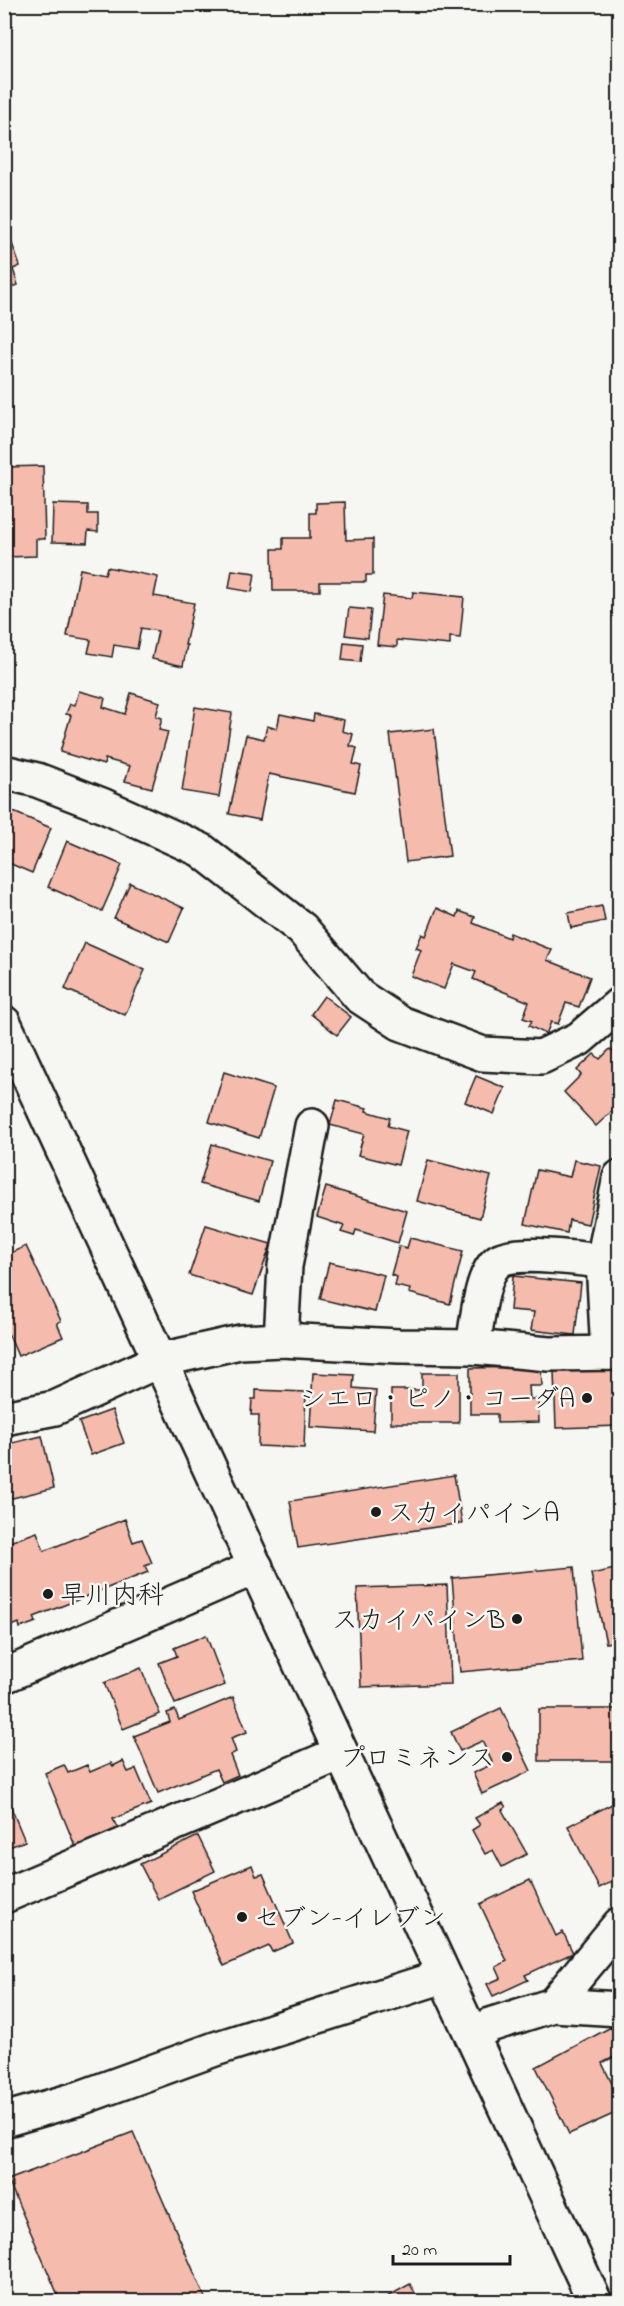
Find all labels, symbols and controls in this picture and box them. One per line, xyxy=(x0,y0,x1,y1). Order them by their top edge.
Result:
place label: シエロ・ピノ・コーダA xyxy=(300,1382,575,1420)
marker: シエロ・ピノ・コーダA xyxy=(580,1391,594,1405)
place label: スカイパインA xyxy=(388,1496,560,1534)
marker: スカイパインA xyxy=(369,1505,383,1519)
place label: 早川内科 xyxy=(60,1578,164,1616)
marker: 早川内科 xyxy=(41,1587,55,1601)
place label: スカイパインB xyxy=(332,1603,505,1641)
marker: スカイパインB xyxy=(510,1612,524,1626)
place label: プロミネンス xyxy=(339,1741,495,1779)
marker: プロミネンス xyxy=(500,1750,514,1764)
place label: セブン-イレブン xyxy=(254,1901,446,1939)
marker: セブン-イレブン xyxy=(235,1910,249,1924)
scale bar xyxy=(393,2228,510,2266)
text: 20 m xyxy=(402,2238,437,2264)

